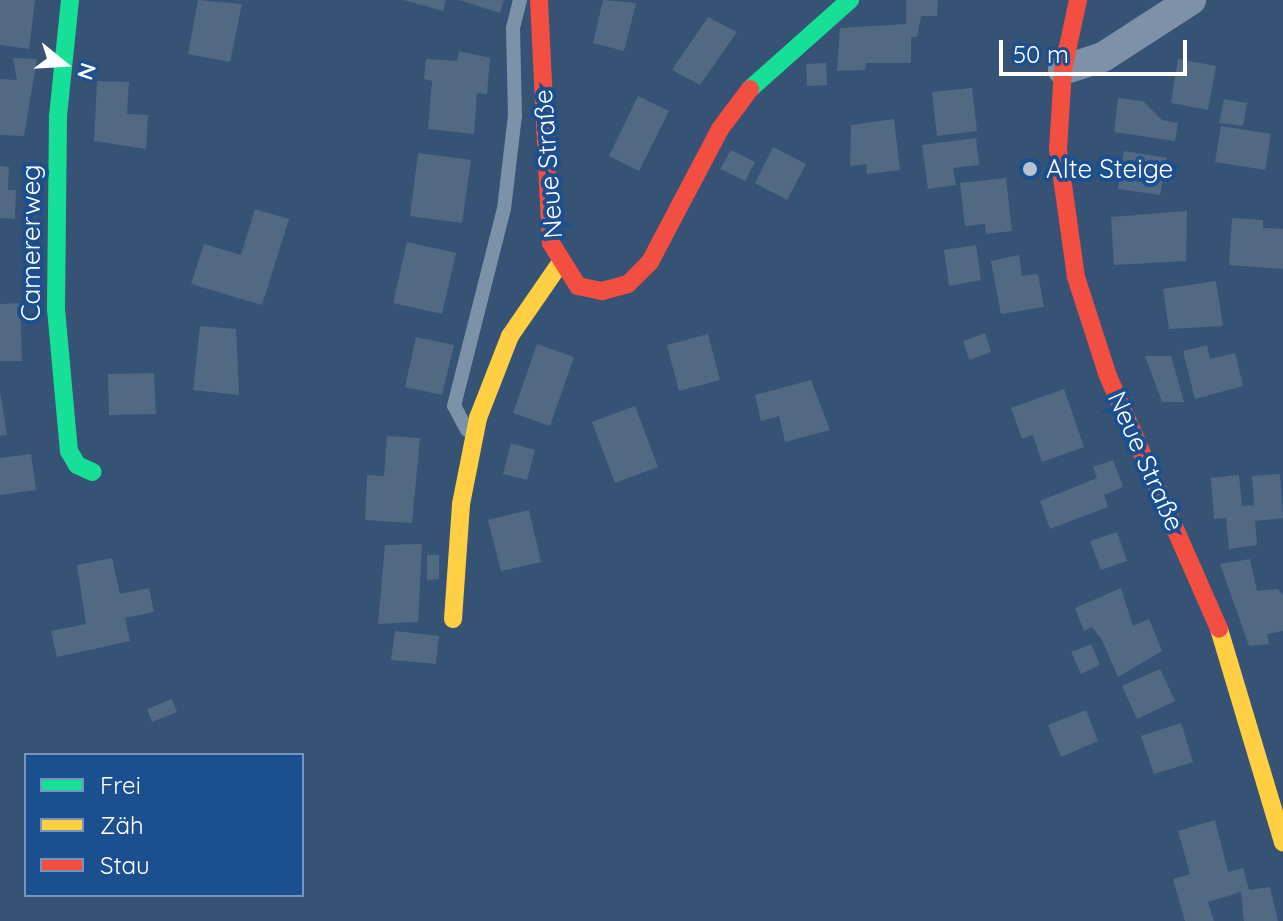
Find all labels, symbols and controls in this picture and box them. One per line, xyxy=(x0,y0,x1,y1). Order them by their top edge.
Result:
north arrow xyxy=(24,24,104,104)
scale bar xyxy=(1003,24,1191,74)
text: 50 m xyxy=(1013,39,1069,69)
text: N xyxy=(71,59,103,83)
street label: Neue Straße xyxy=(527,88,569,240)
place label: Alte Steige xyxy=(1046,153,1173,185)
marker: Alte Steige xyxy=(1021,160,1039,178)
street label: Camererweg xyxy=(15,165,47,321)
street label: Neue Straße xyxy=(1101,386,1191,536)
legend xyxy=(24,753,304,897)
text: Frei xyxy=(100,770,141,800)
text: Zäh xyxy=(100,810,144,840)
text: Stau xyxy=(100,850,150,880)

